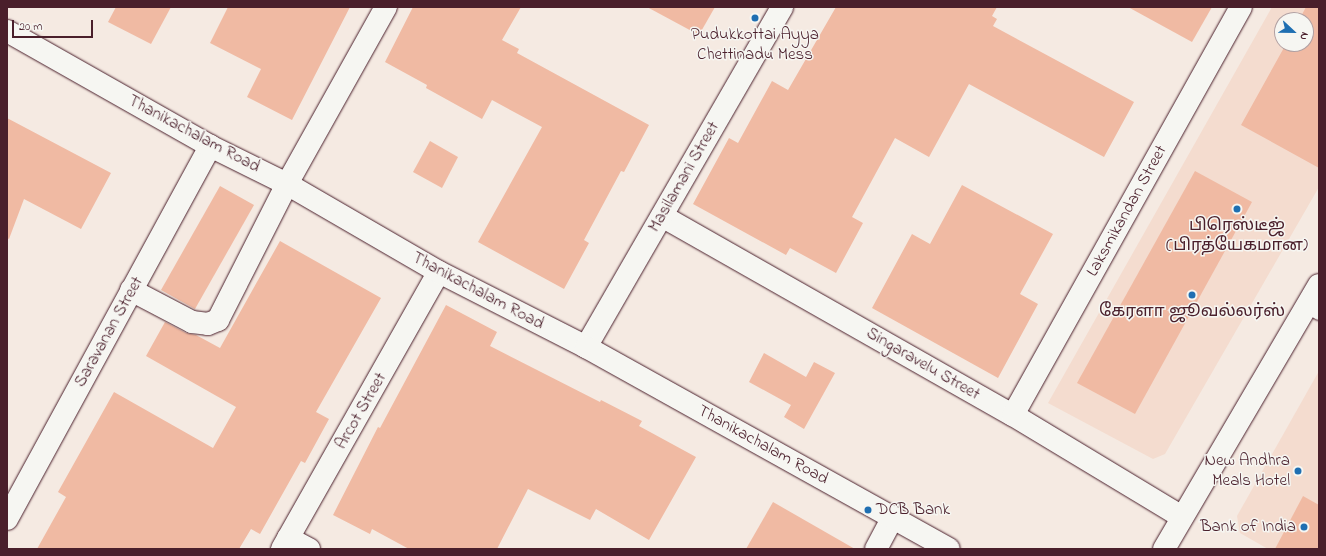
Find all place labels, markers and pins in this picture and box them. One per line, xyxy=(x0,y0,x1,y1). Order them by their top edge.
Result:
marker: Pudukkottai Ayya Chettinadu Mess xyxy=(750,13,760,23)
place label: Pudukkottai Ayya Chettinadu Mess xyxy=(691,25,819,65)
marker: பிரெஸ்டீஜ் (பிரத்யேகமான) xyxy=(1232,204,1242,214)
place label: பிரெஸ்டீஜ் (பிரத்யேகமான) xyxy=(1166,216,1308,256)
marker: கேரளா ஜூவல்லர்ஸ் xyxy=(1187,290,1197,300)
place label: கேரளா ஜூவல்லர்ஸ் xyxy=(1099,302,1285,322)
place label: New Andhra Meals Hotel xyxy=(1205,451,1290,491)
marker: New Andhra Meals Hotel xyxy=(1293,466,1303,476)
place label: DCB Bank xyxy=(876,500,950,520)
marker: DCB Bank xyxy=(863,505,873,515)
place label: Bank of India xyxy=(1200,517,1296,537)
marker: Bank of India xyxy=(1299,522,1309,532)

